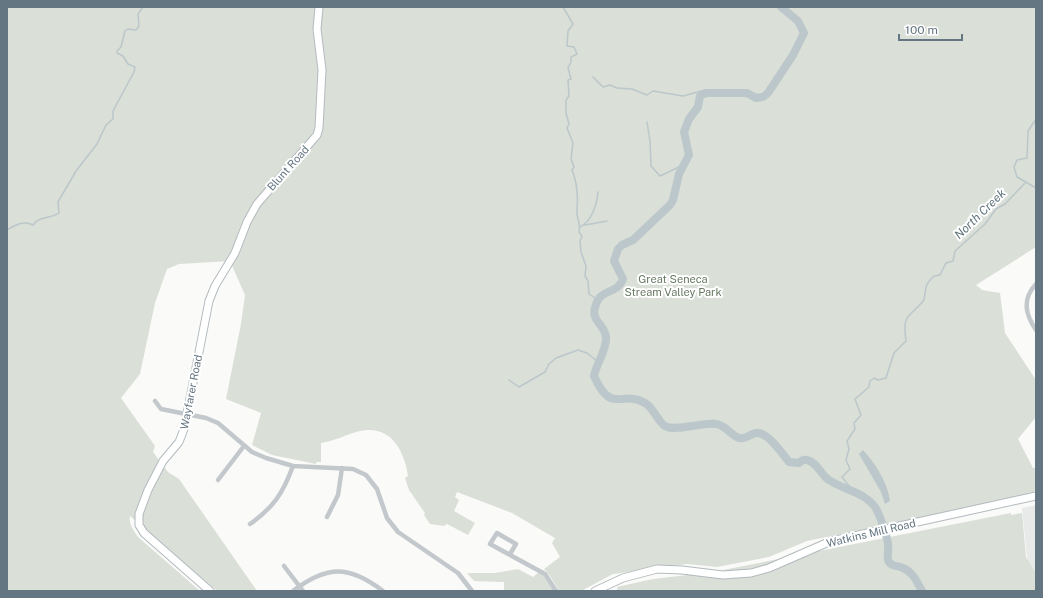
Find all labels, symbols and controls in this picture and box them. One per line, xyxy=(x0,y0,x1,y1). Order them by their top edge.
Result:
scale bar xyxy=(899,16,962,42)
text: 100 m xyxy=(905,23,938,37)
street label: Blunt Road xyxy=(265,143,311,193)
water label: North Creek xyxy=(952,186,1009,242)
park label: Great Seneca Stream Valley Park xyxy=(624,273,722,298)
street label: Wayfarer Road xyxy=(178,354,204,430)
street label: Watkins Mill Road xyxy=(825,517,917,549)

